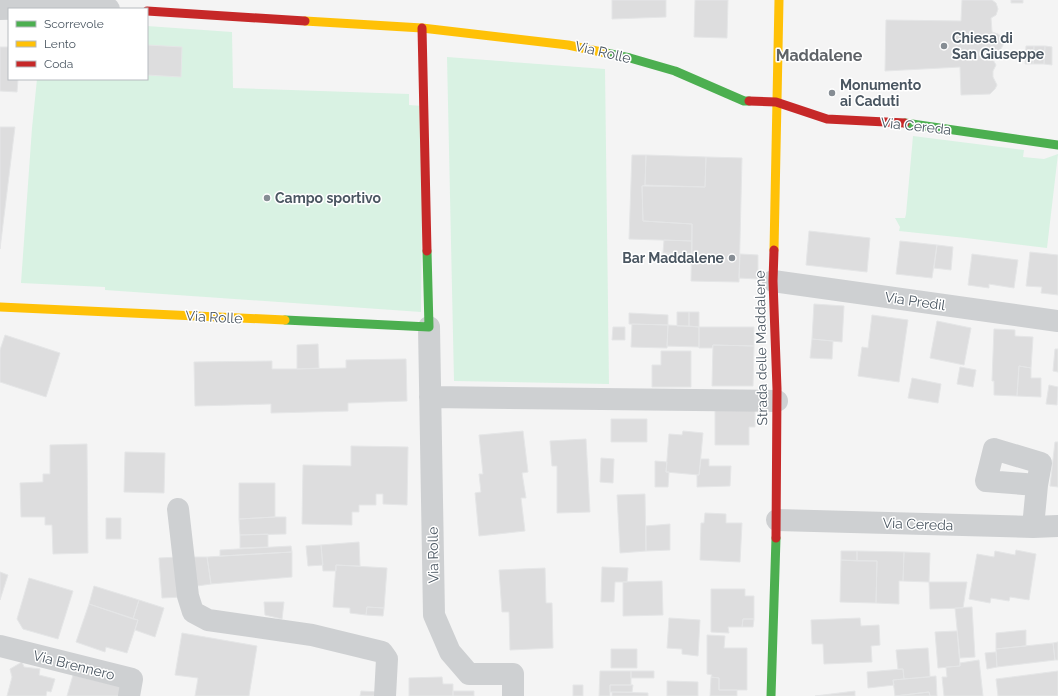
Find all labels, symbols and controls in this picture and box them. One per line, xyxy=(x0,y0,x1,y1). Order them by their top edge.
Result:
legend xyxy=(8,8,148,80)
text: Scorrevole xyxy=(44,17,104,31)
place label: Chiesa di San Giuseppe xyxy=(952,30,1045,62)
text: Lento xyxy=(44,37,76,51)
street label: Via Rolle xyxy=(574,38,632,66)
marker: Chiesa di San Giuseppe xyxy=(939,41,949,51)
district label: Maddalene xyxy=(776,46,863,65)
text: Coda xyxy=(44,57,73,71)
place label: Monumento ai Caduti xyxy=(840,77,922,109)
marker: Monumento ai Caduti xyxy=(827,88,837,98)
street label: Via Cereda xyxy=(880,114,952,138)
place label: Campo sportivo xyxy=(275,190,381,206)
marker: Campo sportivo xyxy=(262,193,272,203)
place label: Bar Maddalene xyxy=(622,250,725,266)
marker: Bar Maddalene xyxy=(727,253,737,263)
street label: Strada delle Maddalene xyxy=(752,270,770,426)
street label: Via Predil xyxy=(884,289,946,313)
street label: Via Rolle xyxy=(185,308,243,326)
street label: Via Cereda xyxy=(882,515,954,533)
street label: Via Rolle xyxy=(425,526,441,584)
street label: Via Brennero xyxy=(32,647,116,683)

